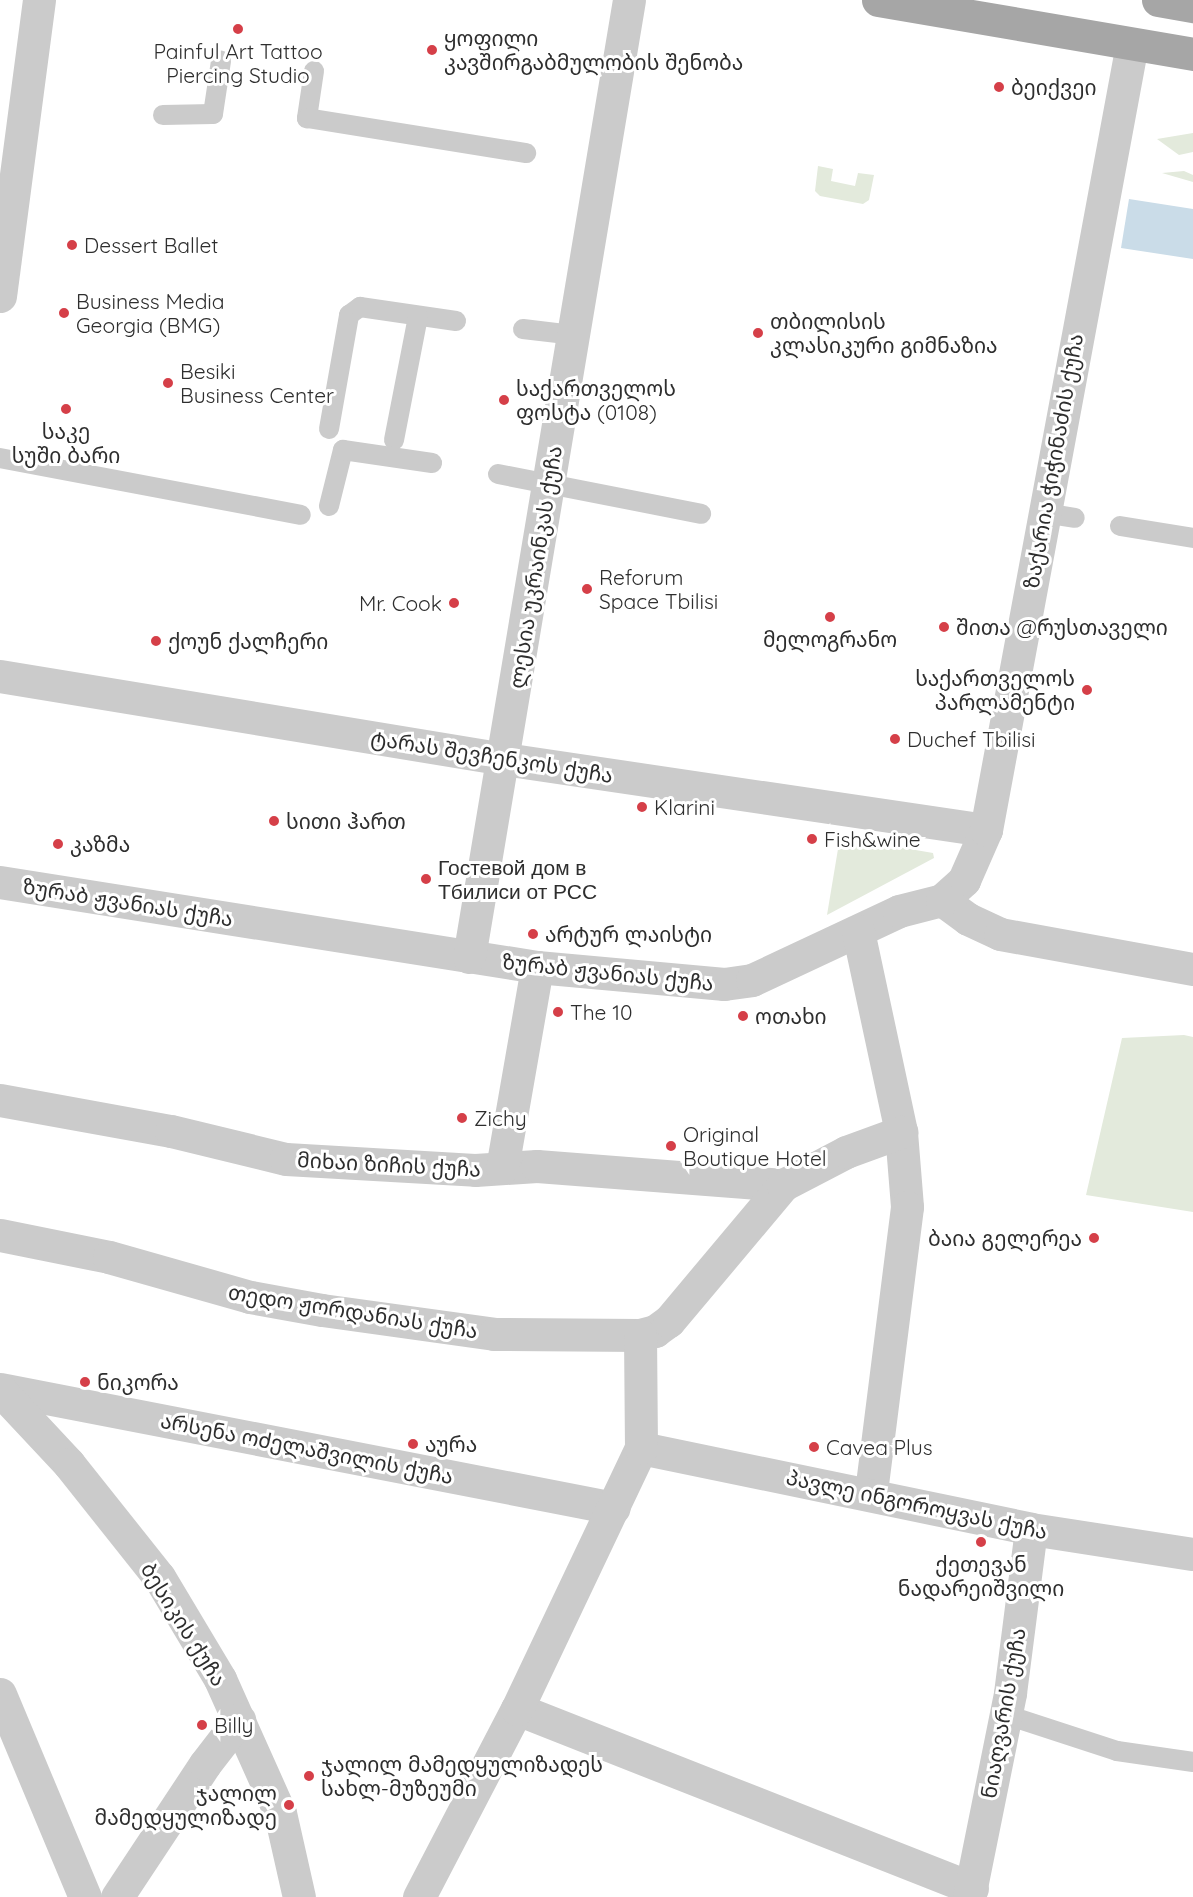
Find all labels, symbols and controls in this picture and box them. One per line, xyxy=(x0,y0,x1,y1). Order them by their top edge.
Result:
marker: Painful Art Tattoo Piercing Studio xyxy=(231,22,245,36)
place label: ყოფილი კავშირგაბმულობის შენობა xyxy=(444,25,743,75)
place label: Painful Art Tattoo Piercing Studio xyxy=(153,38,323,88)
marker: ყოფილი კავშირგაბმულობის შენობა xyxy=(425,43,439,57)
place label: ბეიქვეი xyxy=(1011,74,1097,100)
marker: ბეიქვეი xyxy=(992,80,1006,94)
place label: Dessert Ballet xyxy=(84,232,218,258)
marker: Dessert Ballet xyxy=(65,238,79,252)
place label: Business Media Georgia (BMG) xyxy=(76,288,225,338)
marker: Business Media Georgia (BMG) xyxy=(57,306,71,320)
place label: თბილისის კლასიკური გიმნაზია xyxy=(770,308,997,358)
marker: თბილისის კლასიკური გიმნაზია xyxy=(751,326,765,340)
street label: ზაქარია ჭიჭინაძის ქუჩა xyxy=(1018,332,1088,590)
place label: Besiki Business Center xyxy=(180,358,334,408)
place label: საქართველოს ფოსტა (0108) xyxy=(516,375,676,425)
marker: Besiki Business Center xyxy=(161,376,175,390)
marker: საქართველოს ფოსტა (0108) xyxy=(497,393,511,407)
marker: საკე სუში ბარი xyxy=(59,402,73,416)
place label: საკე სუში ბარი xyxy=(12,418,120,468)
street label: ლესია უკრაინკას ქუჩა xyxy=(503,444,567,690)
place label: Reforum Space Tbilisi xyxy=(599,564,718,614)
marker: Reforum Space Tbilisi xyxy=(580,582,594,596)
place label: Mr. Cook xyxy=(359,590,442,616)
marker: Mr. Cook xyxy=(447,596,461,610)
marker: მელოგრანო xyxy=(823,610,837,624)
place label: შითა @რუსთაველი xyxy=(956,614,1168,640)
marker: შითა @რუსთაველი xyxy=(937,620,951,634)
place label: მელოგრანო xyxy=(763,626,897,652)
place label: ქოუნ ქალჩერი xyxy=(168,628,328,654)
marker: ქოუნ ქალჩერი xyxy=(149,634,163,648)
place label: საქართველოს პარლამენტი xyxy=(915,665,1075,715)
marker: საქართველოს პარლამენტი xyxy=(1080,683,1094,697)
street label: ტარას შევჩენკოს ქუჩა xyxy=(369,724,615,788)
place label: Duchef Tbilisi xyxy=(907,726,1036,752)
marker: Duchef Tbilisi xyxy=(888,732,902,746)
place label: Klarini xyxy=(654,794,715,820)
marker: Klarini xyxy=(635,800,649,814)
place label: სითი ჰართ xyxy=(286,808,406,834)
marker: სითი ჰართ xyxy=(267,814,281,828)
place label: Fish&wine xyxy=(824,826,921,852)
place label: კაზმა xyxy=(70,831,130,857)
marker: Fish&wine xyxy=(805,832,819,846)
marker: კაზმა xyxy=(51,837,65,851)
place label: Гостевой дом в Тбилиси от РСС xyxy=(438,854,597,904)
marker: Гостевой дом в Тбилиси от РСС xyxy=(419,872,433,886)
street label: ზურაბ ჟვანიას ქუჩა xyxy=(21,873,235,931)
place label: არტურ ლაისტი xyxy=(545,921,712,947)
marker: არტურ ლაისტი xyxy=(526,927,540,941)
street label: ზურაბ ჟვანიას ქუჩა xyxy=(501,948,715,996)
place label: The 10 xyxy=(570,999,632,1025)
place label: ოთახი xyxy=(755,1003,827,1029)
marker: The 10 xyxy=(551,1005,565,1019)
marker: ოთახი xyxy=(736,1009,750,1023)
place label: Zichy xyxy=(474,1105,527,1131)
marker: Zichy xyxy=(455,1111,469,1125)
place label: Original Boutique Hotel xyxy=(683,1121,827,1171)
marker: Original Boutique Hotel xyxy=(664,1139,678,1153)
street label: მიხაი ზიჩის ქუჩა xyxy=(297,1147,481,1181)
place label: ბაია გელერეა xyxy=(928,1225,1082,1251)
marker: ბაია გელერეა xyxy=(1087,1231,1101,1245)
street label: თედო ჟორდანიას ქუჩა xyxy=(226,1279,480,1343)
place label: ნიკორა xyxy=(97,1369,179,1395)
marker: ნიკორა xyxy=(78,1375,92,1389)
street label: არსენა ოძელაშვილის ქუჩა xyxy=(159,1407,455,1489)
place label: აურა xyxy=(425,1431,477,1457)
place label: Cavea Plus xyxy=(826,1434,933,1460)
marker: აურა xyxy=(406,1437,420,1451)
marker: Cavea Plus xyxy=(807,1440,821,1454)
street label: პავლე ინგოროყვას ქუჩა xyxy=(784,1464,1050,1544)
marker: ქეთევან ნადარეიშვილი xyxy=(974,1535,988,1549)
place label: ქეთევან ნადარეიშვილი xyxy=(898,1551,1064,1601)
street label: ბესიკის ქუჩა xyxy=(136,1558,232,1690)
street label: ნიაღვარის ქუჩა xyxy=(976,1626,1030,1800)
place label: Billy xyxy=(214,1712,253,1738)
marker: Billy xyxy=(195,1718,209,1732)
place label: ჯალილ მამედყულიზადეს სახლ-მუზეუმი xyxy=(321,1751,603,1801)
marker: ჯალილ მამედყულიზადეს სახლ-მუზეუმი xyxy=(302,1769,316,1783)
place label: ჯალილ მამედყულიზადე xyxy=(95,1780,277,1830)
marker: ჯალილ მამედყულიზადე xyxy=(282,1798,296,1812)

